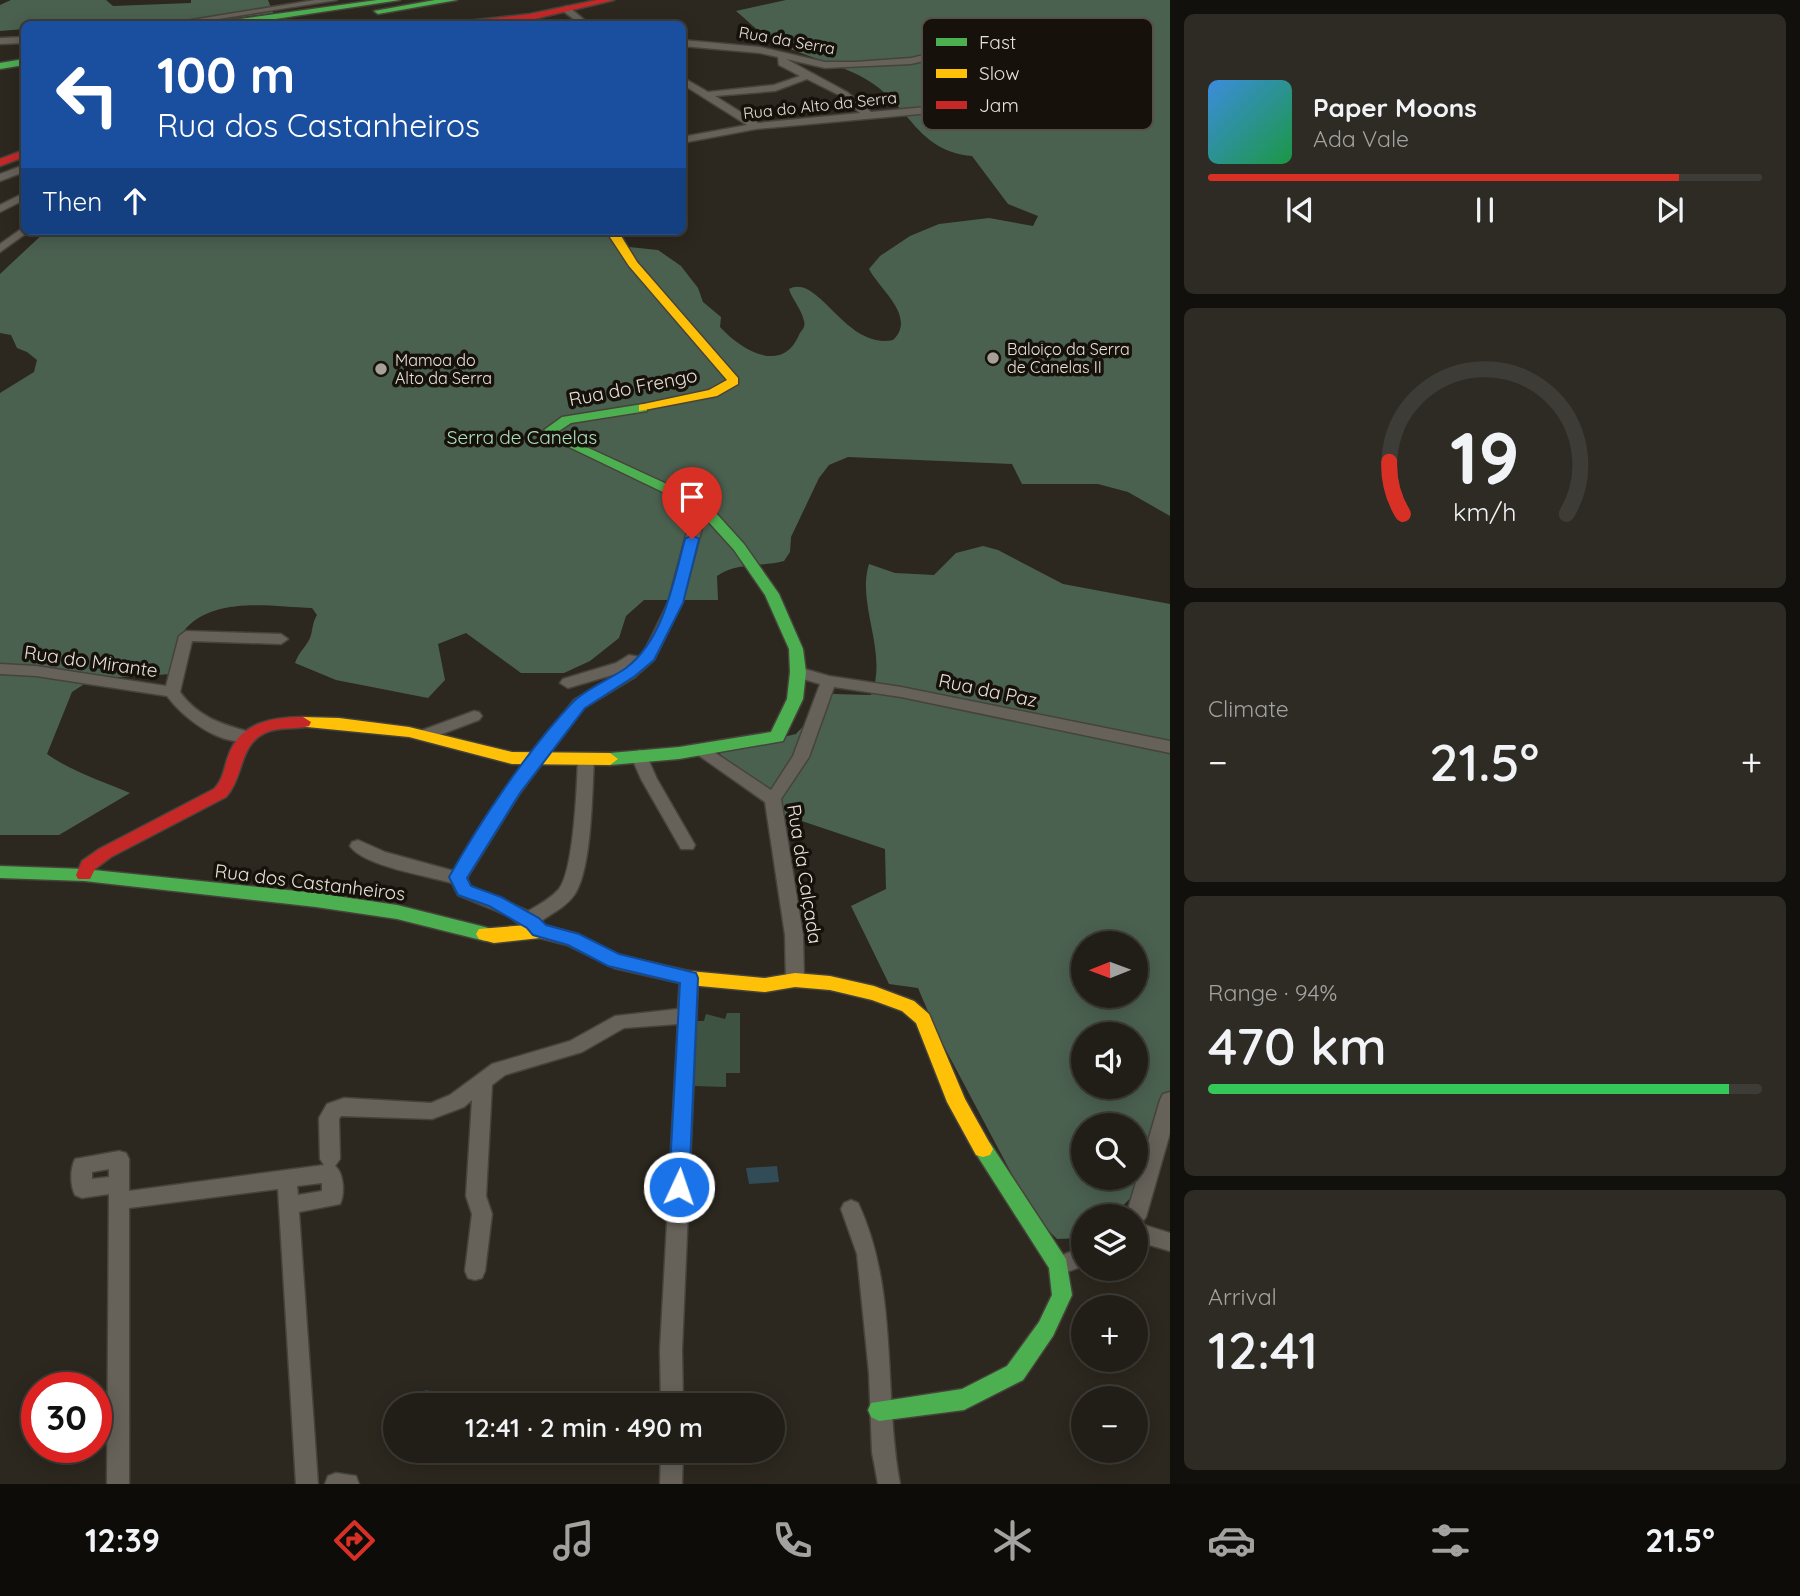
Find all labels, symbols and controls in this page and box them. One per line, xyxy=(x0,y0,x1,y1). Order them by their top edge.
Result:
legend xyxy=(922,18,1153,130)
street label: Rua da Serra xyxy=(737,22,837,58)
text: Fast xyxy=(979,30,1016,54)
text: 100 m xyxy=(157,44,295,105)
icon: left xyxy=(42,49,133,140)
text: Slow xyxy=(979,61,1020,85)
street label: Rua do Alto da Serra xyxy=(742,87,898,123)
text: Paper Moons xyxy=(1313,91,1477,124)
text: Jam xyxy=(979,93,1019,117)
text: Rua dos Castanheiros xyxy=(157,105,480,145)
text: Ada Vale xyxy=(1313,124,1409,153)
icon: ahead xyxy=(116,182,154,220)
text: Then xyxy=(42,185,102,218)
icon: previous xyxy=(1281,191,1319,229)
icon: pause xyxy=(1466,191,1504,229)
icon: next xyxy=(1651,191,1689,229)
place label: Baloiço da Serra de Canelas II xyxy=(1007,339,1130,377)
place label: Mamoa do Alto da Serra xyxy=(395,350,492,388)
marker: Baloiço da Serra de Canelas II xyxy=(985,350,1001,366)
marker: Mamoa do Alto da Serra xyxy=(373,361,389,377)
street label: Rua do Frengo xyxy=(567,363,699,411)
text: 19 xyxy=(1450,411,1520,502)
park label: Serra de Canelas xyxy=(447,425,597,449)
pin xyxy=(662,467,722,539)
icon: arrive xyxy=(673,478,711,516)
text: km/h xyxy=(1453,496,1517,527)
street label: Rua do Mirante xyxy=(23,640,159,682)
street label: Rua da Paz xyxy=(937,668,1039,712)
text: Climate xyxy=(1208,694,1289,723)
text: 21.5° xyxy=(1429,729,1539,794)
text: − xyxy=(1208,738,1228,786)
text: + xyxy=(1741,738,1762,786)
street label: Rua da Calçada xyxy=(782,803,828,945)
street label: Rua dos Castanheiros xyxy=(213,858,407,906)
north arrow xyxy=(1071,931,1148,1008)
map controls xyxy=(1071,931,1148,1463)
text: Range · 94% xyxy=(1208,978,1337,1007)
text: 470 km xyxy=(1208,1013,1387,1078)
button: sound xyxy=(1071,1022,1148,1099)
button: search xyxy=(1071,1113,1148,1190)
position arrow xyxy=(642,1150,716,1224)
button: layers xyxy=(1071,1204,1148,1281)
text: Arrival xyxy=(1208,1282,1277,1311)
button: + xyxy=(1071,1295,1148,1372)
text: 12:41 xyxy=(1208,1317,1318,1382)
speed limit sign: 30 xyxy=(21,1372,112,1463)
button: − xyxy=(1071,1386,1148,1463)
text: 12:41 · 2 min · 490 m xyxy=(465,1411,703,1444)
icon: directions xyxy=(330,1516,379,1565)
icon: music xyxy=(549,1516,598,1565)
icon: phone xyxy=(768,1516,817,1565)
icon: climate xyxy=(988,1516,1037,1565)
icon: car xyxy=(1207,1516,1256,1565)
icon: filters xyxy=(1426,1516,1475,1565)
text: 12:39 xyxy=(85,1520,160,1560)
text: 21.5° xyxy=(1645,1520,1715,1560)

